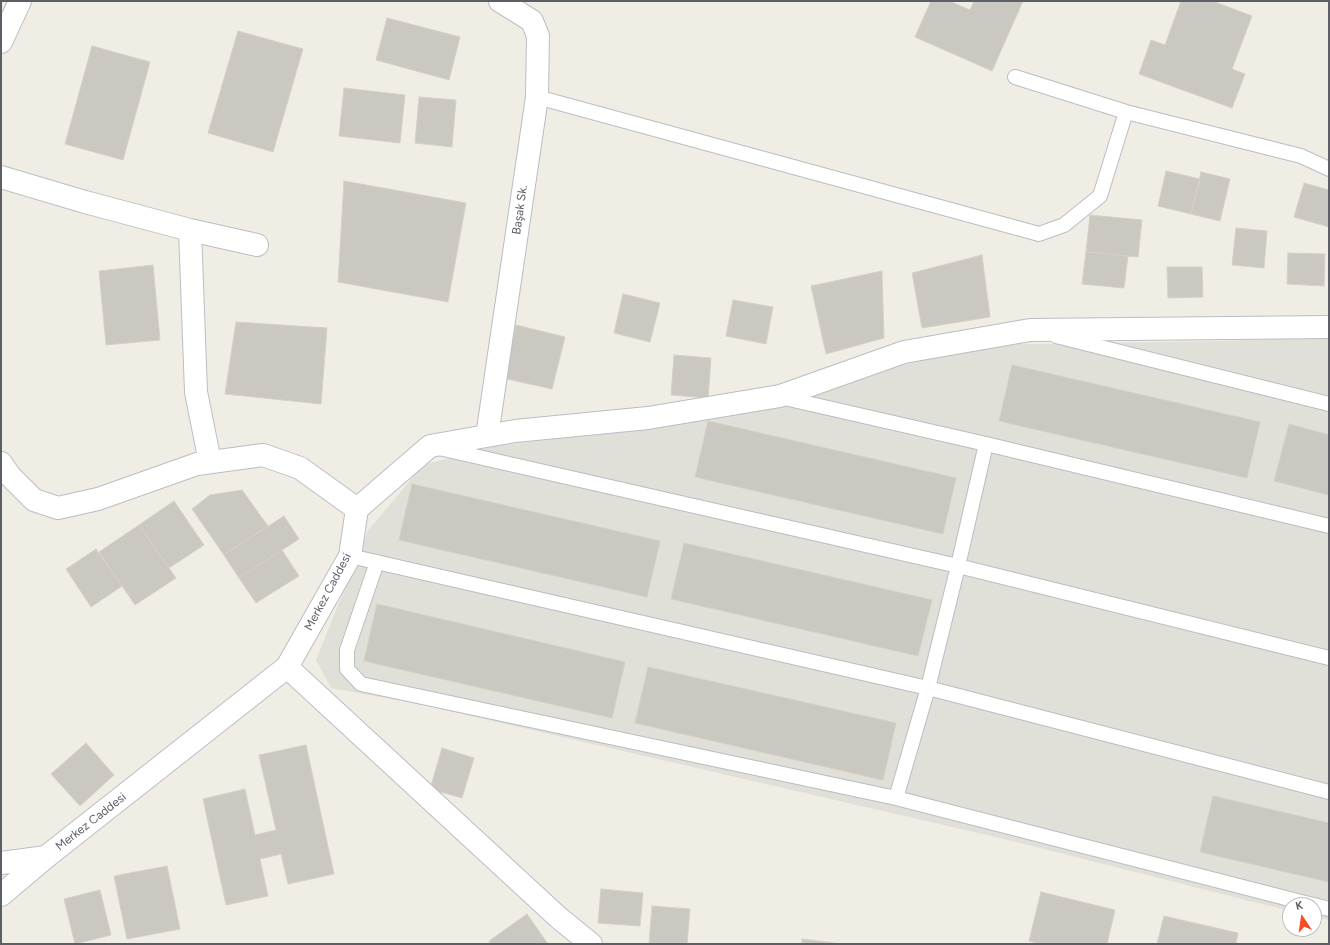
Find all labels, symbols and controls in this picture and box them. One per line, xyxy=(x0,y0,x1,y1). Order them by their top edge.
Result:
street label: Başak Sk. xyxy=(509,184,531,236)
street label: Merkez Caddesi xyxy=(302,551,354,633)
street label: Merkez Caddesi xyxy=(53,790,129,854)
north arrow xyxy=(1282,897,1322,937)
text: K xyxy=(1294,899,1304,913)

